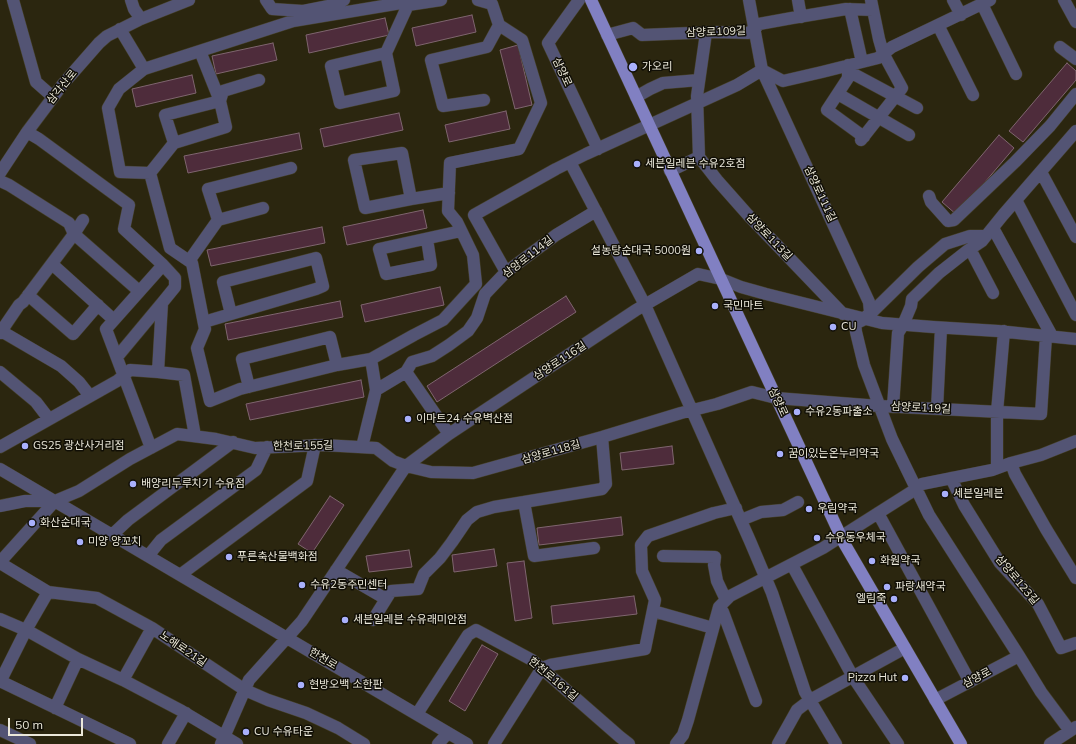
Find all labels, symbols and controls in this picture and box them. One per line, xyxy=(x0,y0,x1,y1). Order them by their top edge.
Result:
street label: 삼양로109길 xyxy=(686,24,746,40)
street label: 삼양로 xyxy=(550,55,574,89)
place label: 가오리 xyxy=(642,60,672,74)
marker: 가오리 xyxy=(627,61,639,73)
street label: 삼각산로 xyxy=(44,67,80,107)
place label: 세븐일레븐 수유2호점 xyxy=(645,157,746,171)
marker: 세븐일레븐 수유2호점 xyxy=(632,159,642,169)
street label: 삼양로111길 xyxy=(801,164,839,224)
street label: 삼양로113길 xyxy=(743,211,795,263)
street label: 삼양로114길 xyxy=(500,233,556,281)
place label: 설농탕순대국 5000원 xyxy=(591,244,691,258)
marker: 설농탕순대국 5000원 xyxy=(694,246,704,256)
place label: 국민마트 xyxy=(723,299,763,313)
marker: 국민마트 xyxy=(710,301,720,311)
place label: CU xyxy=(841,320,857,334)
marker: CU xyxy=(828,322,838,332)
street label: 삼양로116길 xyxy=(531,339,589,383)
street label: 삼양로 xyxy=(766,385,790,419)
street label: 삼양로119길 xyxy=(891,400,951,416)
place label: 수유2동파출소 xyxy=(805,405,872,419)
marker: 수유2동파출소 xyxy=(792,407,802,417)
place label: 이마트24 수유벽산점 xyxy=(416,412,513,426)
marker: 이마트24 수유벽산점 xyxy=(403,414,413,424)
street label: 삼양로118길 xyxy=(520,437,582,467)
place label: GS25 광산사거리점 xyxy=(33,439,125,453)
street label: 한천로155길 xyxy=(273,439,333,453)
marker: GS25 광산사거리점 xyxy=(20,441,30,451)
place label: 꿈이있는온누리약국 xyxy=(788,447,879,461)
marker: 꿈이있는온누리약국 xyxy=(775,449,785,459)
place label: 배양리두루치기 수유점 xyxy=(141,477,245,491)
marker: 배양리두루치기 수유점 xyxy=(128,479,138,489)
place label: 세븐일레븐 xyxy=(953,487,1004,501)
marker: 세븐일레븐 xyxy=(940,489,950,499)
place label: 우림약국 xyxy=(817,502,857,516)
marker: 우림약국 xyxy=(804,504,814,514)
place label: 화산순대국 xyxy=(40,516,91,530)
marker: 화산순대국 xyxy=(27,518,37,528)
place label: 수유동우체국 xyxy=(825,531,886,545)
marker: 수유동우체국 xyxy=(812,533,822,543)
place label: 미양 양꼬치 xyxy=(88,535,141,549)
marker: 미양 양꼬치 xyxy=(75,537,85,547)
place label: 푸른축산물백화점 xyxy=(237,550,318,564)
marker: 푸른축산물백화점 xyxy=(224,552,234,562)
street label: 삼양로123길 xyxy=(993,553,1041,607)
place label: 화원약국 xyxy=(880,554,920,568)
marker: 화원약국 xyxy=(867,556,877,566)
place label: 수유2동주민센터 xyxy=(310,578,387,592)
marker: 수유2동주민센터 xyxy=(297,580,307,590)
place label: 파랑새약국 xyxy=(895,580,946,594)
marker: 파랑새약국 xyxy=(882,582,892,592)
place label: 엘림죽 xyxy=(856,592,886,606)
marker: 엘림죽 xyxy=(889,594,899,604)
place label: 세븐일레븐 수유래미안점 xyxy=(353,613,467,627)
marker: 세븐일레븐 수유래미안점 xyxy=(340,615,350,625)
street label: 노해로21길 xyxy=(157,629,209,669)
street label: 한천로 xyxy=(307,646,339,672)
street label: 한천로161길 xyxy=(526,655,580,703)
street label: 삼양로 xyxy=(960,665,994,691)
place label: Pizza Hut xyxy=(848,671,897,685)
marker: Pizza Hut xyxy=(900,673,910,683)
place label: 현방오백 소한판 xyxy=(309,678,383,692)
marker: 현방오백 소한판 xyxy=(296,680,306,690)
scale bar xyxy=(10,710,85,736)
text: 50 m xyxy=(15,717,43,732)
place label: CU 수유타운 xyxy=(254,725,313,739)
marker: CU 수유타운 xyxy=(241,727,251,737)

